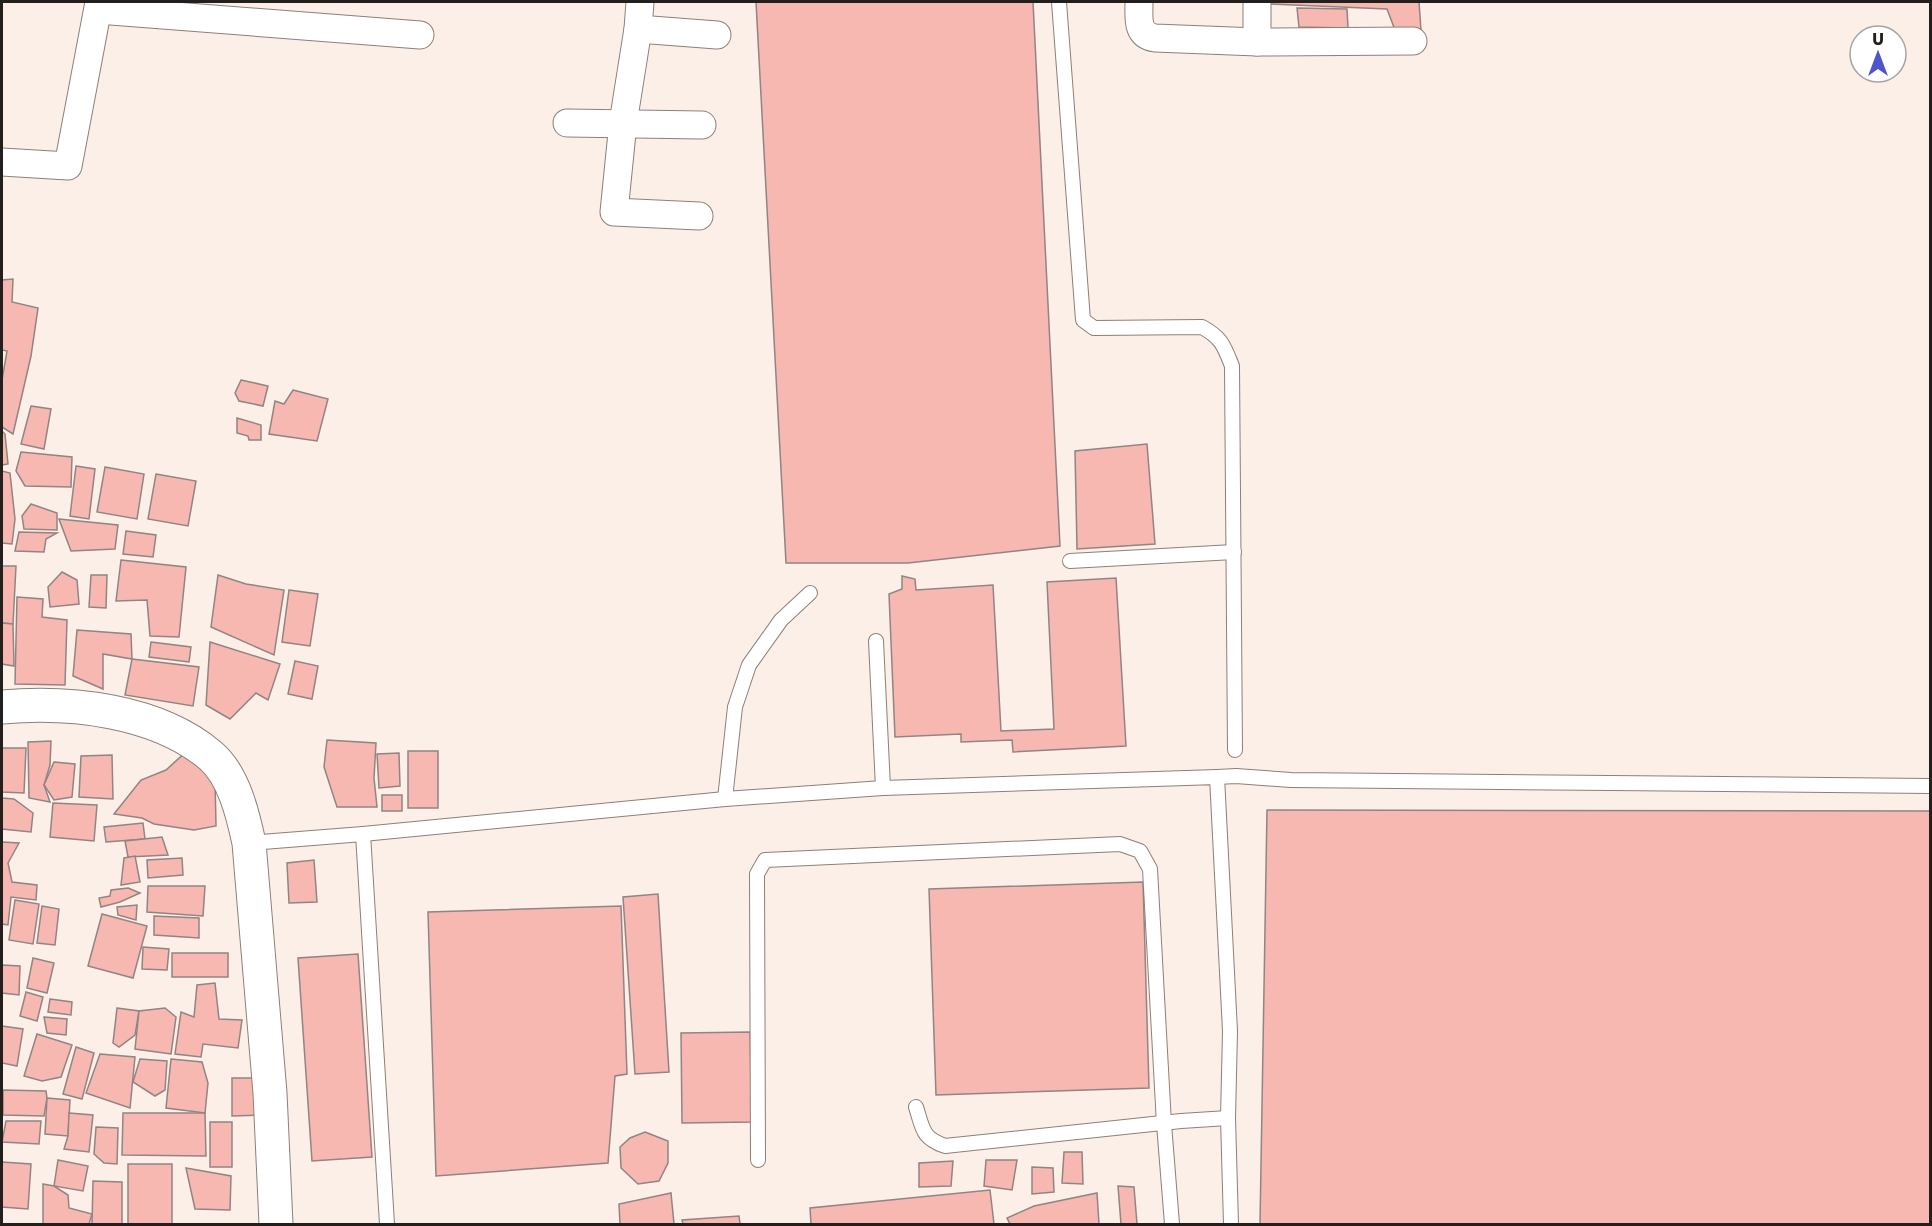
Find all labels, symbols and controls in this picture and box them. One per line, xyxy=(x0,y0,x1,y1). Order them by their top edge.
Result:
north arrow xyxy=(1848,24,1908,84)
text: U xyxy=(1872,29,1884,49)

